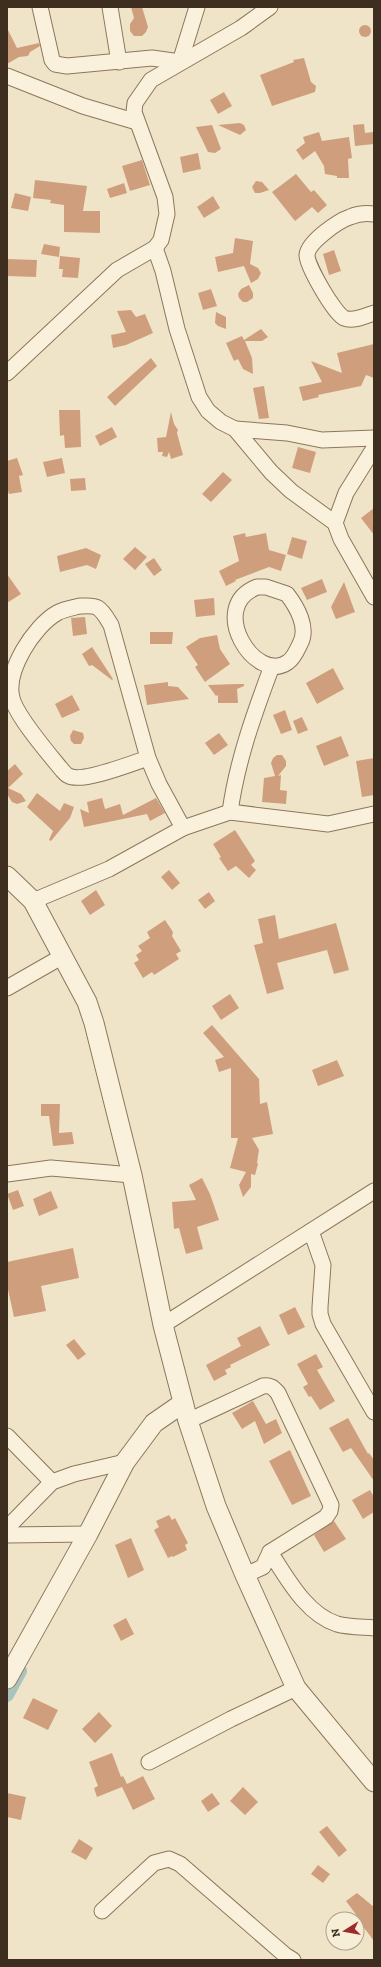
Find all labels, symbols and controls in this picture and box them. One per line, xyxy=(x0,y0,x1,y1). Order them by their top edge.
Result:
north arrow xyxy=(325,1911,365,1951)
text: N xyxy=(328,1927,343,1938)

